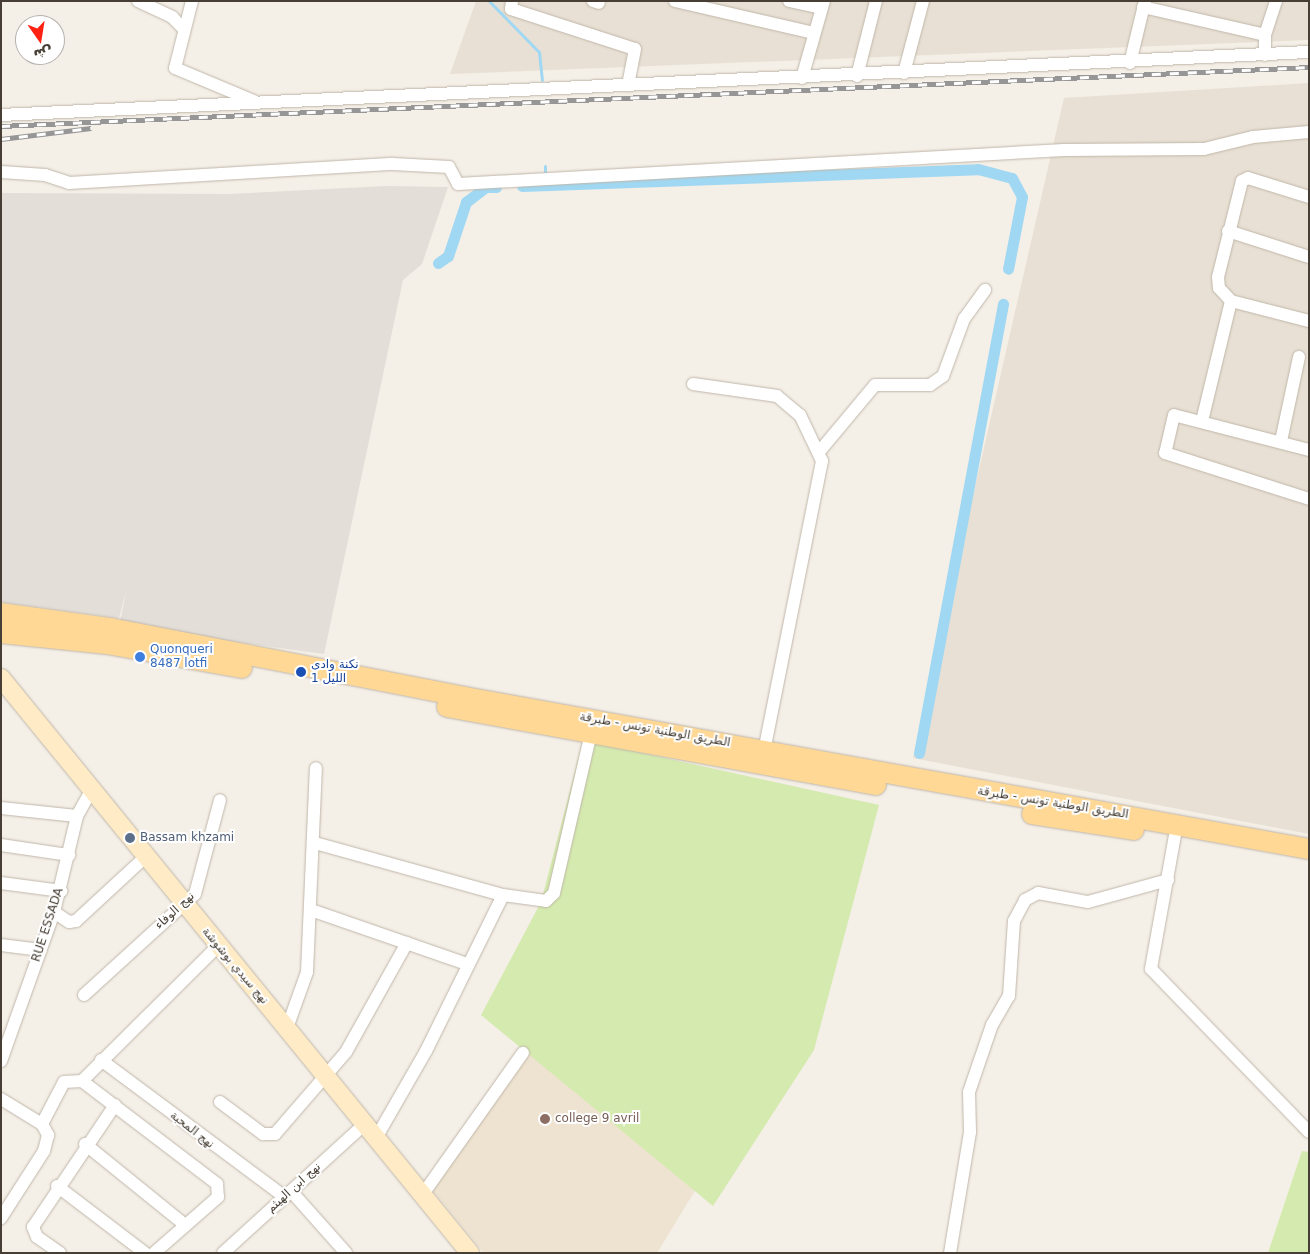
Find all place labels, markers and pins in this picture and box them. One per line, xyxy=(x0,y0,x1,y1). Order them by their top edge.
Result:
place label: Quonqueri 8487 lotfi xyxy=(150,643,213,671)
marker: Quonqueri 8487 lotfi xyxy=(134,651,146,663)
place label: نكنة وادى الليل 1 xyxy=(311,658,359,686)
marker: نكنة وادى الليل 1 xyxy=(295,666,307,678)
place label: Bassam khzami xyxy=(140,831,234,845)
marker: Bassam khzami xyxy=(124,832,136,844)
place label: college 9 avril xyxy=(555,1112,639,1126)
marker: college 9 avril xyxy=(539,1113,551,1125)

